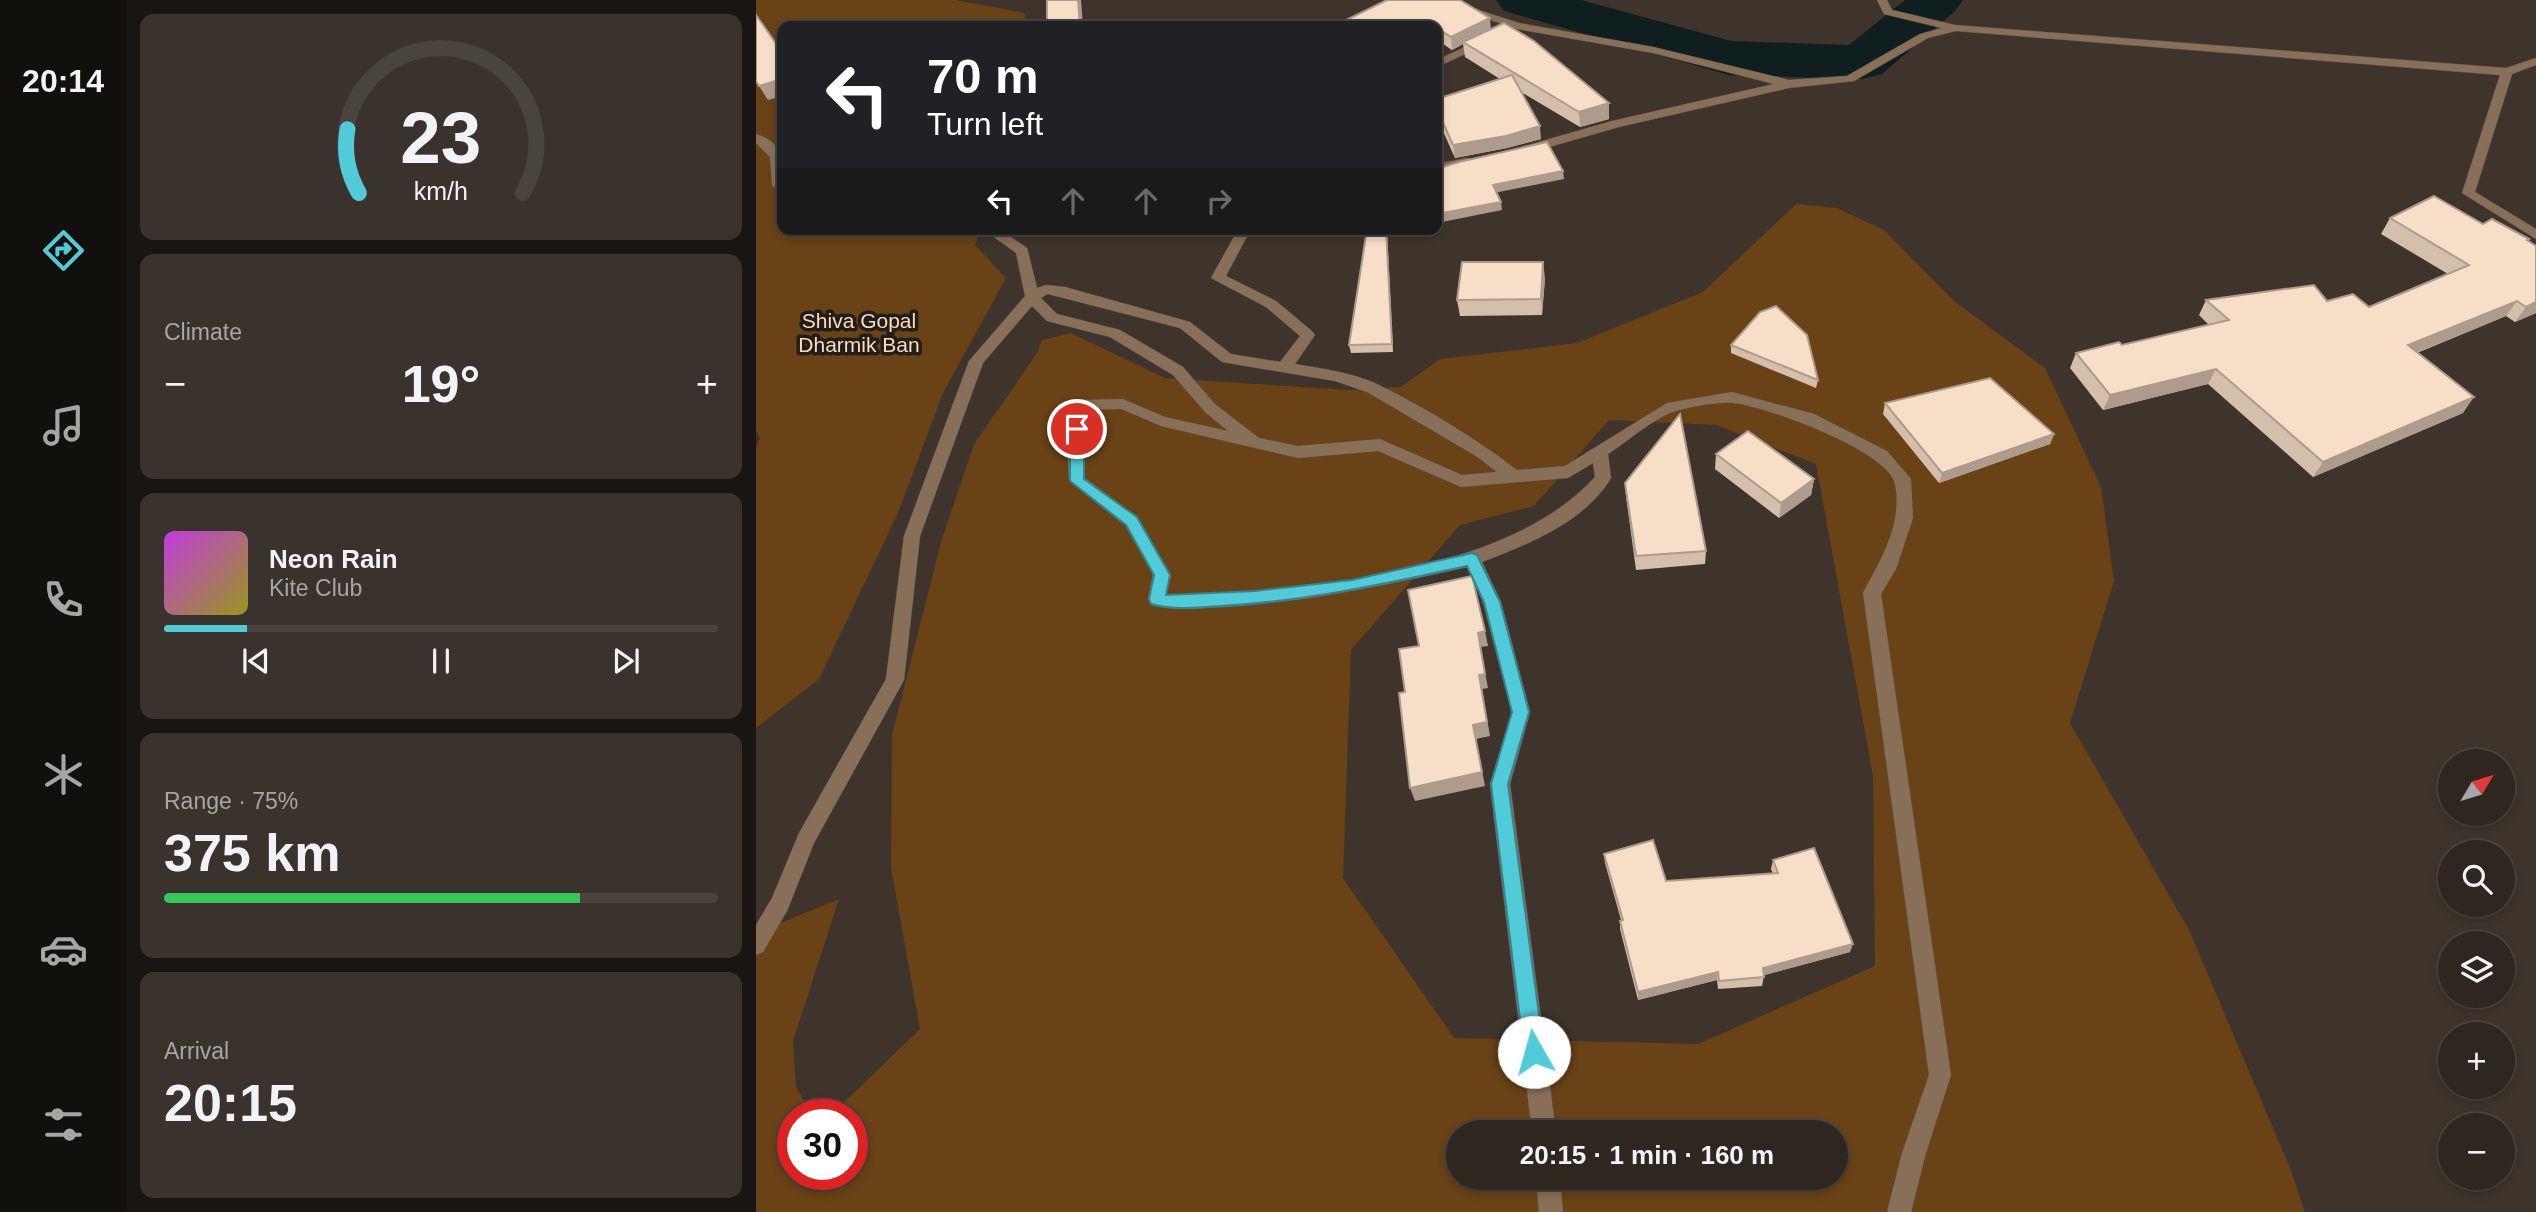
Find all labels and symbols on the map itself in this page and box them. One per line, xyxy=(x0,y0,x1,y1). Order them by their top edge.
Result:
park label: Shiva Gopal Dharmik Ban xyxy=(798,309,920,356)
pin xyxy=(1047,399,1107,459)
north arrow xyxy=(2438,749,2515,826)
position arrow xyxy=(1497,1015,1571,1089)
speed limit sign: 30 xyxy=(777,1099,868,1190)

